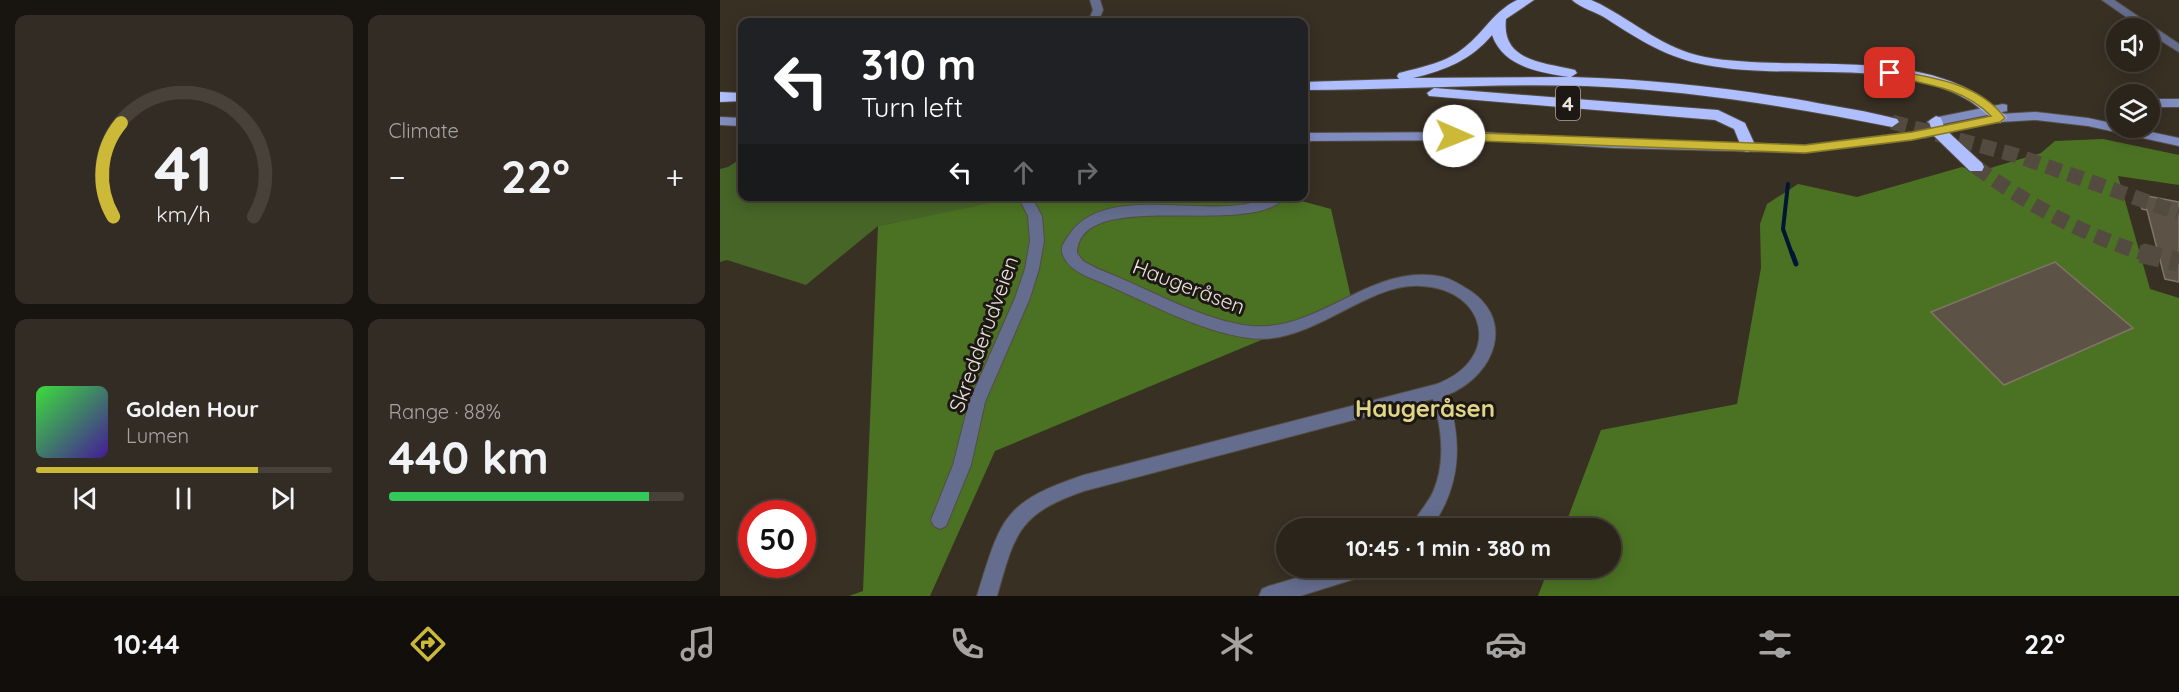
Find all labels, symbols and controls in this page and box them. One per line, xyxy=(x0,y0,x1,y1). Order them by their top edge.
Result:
map controls xyxy=(2106,18,2160,138)
button: sound xyxy=(2106,18,2160,72)
text: 310 m xyxy=(861,38,976,91)
icon: left xyxy=(762,42,840,120)
pin xyxy=(1864,47,1915,98)
icon: arrive xyxy=(1873,56,1906,89)
button: layers xyxy=(2106,84,2160,138)
road number: 4 xyxy=(1556,86,1580,120)
text: Turn left xyxy=(861,90,963,124)
position arrow xyxy=(1422,104,1486,168)
text: Climate xyxy=(389,118,459,143)
text: 41 xyxy=(154,129,213,207)
text: 22° xyxy=(501,148,570,204)
text: − xyxy=(389,156,406,197)
text: + xyxy=(665,156,684,197)
icon: left xyxy=(944,156,977,189)
icon: ahead xyxy=(1007,156,1040,189)
icon: right xyxy=(1070,156,1103,189)
text: km/h xyxy=(157,201,211,227)
street label: Skredderudveien xyxy=(943,253,1023,415)
street label: Haugeråsen xyxy=(1129,253,1249,319)
district label: Haugeråsen xyxy=(1355,393,1495,423)
text: Golden Hour xyxy=(126,395,259,423)
text: Range · 88% xyxy=(389,399,501,424)
text: Lumen xyxy=(126,423,189,448)
text: 440 km xyxy=(389,429,549,485)
icon: previous xyxy=(69,482,102,515)
icon: pause xyxy=(167,482,200,515)
icon: next xyxy=(266,482,299,515)
speed limit sign: 50 xyxy=(738,500,816,578)
text: 10:45 · 1 min · 380 m xyxy=(1346,534,1551,562)
icon: directions xyxy=(407,623,449,665)
icon: music xyxy=(677,623,719,665)
icon: phone xyxy=(946,623,988,665)
icon: climate xyxy=(1216,623,1258,665)
icon: car xyxy=(1485,623,1527,665)
icon: filters xyxy=(1754,623,1796,665)
text: 10:44 xyxy=(114,627,180,661)
text: 22° xyxy=(2024,627,2065,661)

